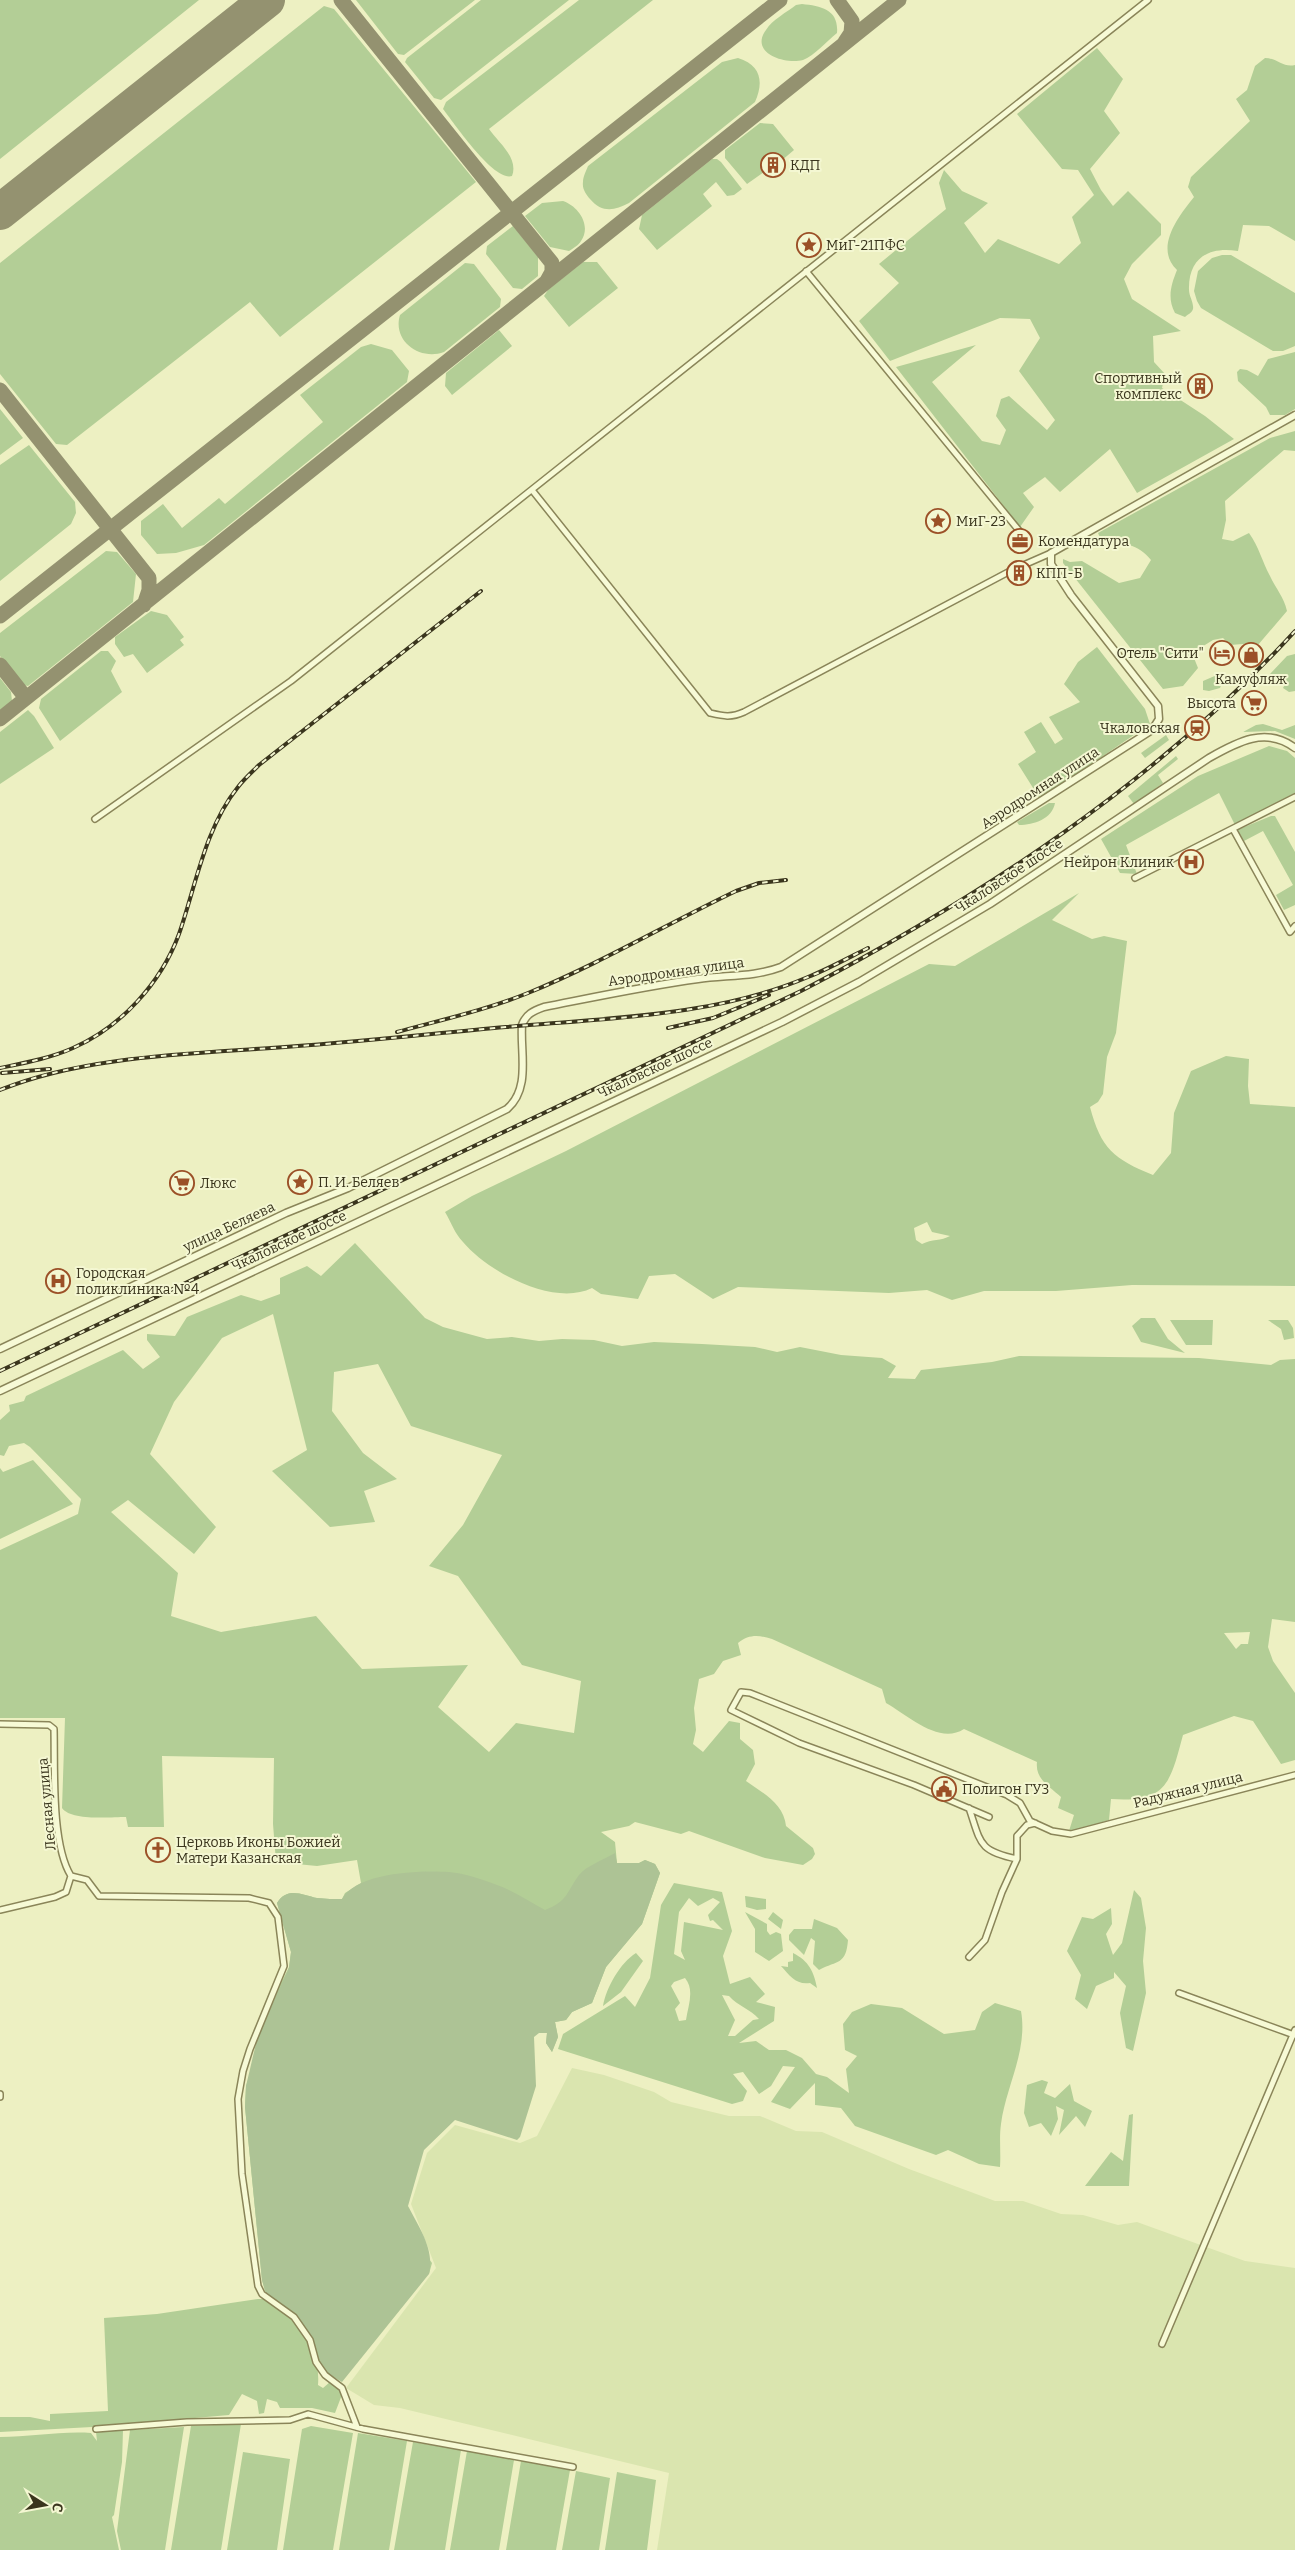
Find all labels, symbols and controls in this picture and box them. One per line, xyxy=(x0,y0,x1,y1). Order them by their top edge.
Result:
building icon: КДП xyxy=(760,152,786,178)
place label: КДП xyxy=(790,157,820,174)
place icon: МиГ-21ПФС xyxy=(796,232,822,258)
place label: МиГ-21ПФС xyxy=(826,237,905,254)
place label: Спортивный комплекс xyxy=(1094,370,1182,403)
building icon: Спортивный комплекс xyxy=(1187,373,1213,399)
place icon: МиГ-23 xyxy=(925,508,951,534)
place label: МиГ-23 xyxy=(956,513,1006,530)
office icon: Комендатура xyxy=(1007,528,1033,554)
place label: Комендатура xyxy=(1038,533,1129,550)
building icon: КПП-Б xyxy=(1006,560,1032,586)
place label: КПП-Б xyxy=(1036,565,1082,582)
hotel icon: Отель "Сити" xyxy=(1209,640,1235,666)
shop icon: Камуфляж xyxy=(1238,642,1264,668)
place label: Отель "Сити" xyxy=(1117,645,1204,662)
place label: Камуфляж xyxy=(1215,671,1287,688)
supermarket icon: Высота xyxy=(1241,690,1267,716)
place label: Высота xyxy=(1187,695,1236,712)
station icon: Чкаловская xyxy=(1184,715,1210,741)
place label: Чкаловская xyxy=(1100,720,1180,737)
street label: Аэродромная улица xyxy=(978,743,1102,833)
street label: Чкаловское шоссе xyxy=(952,835,1066,917)
hospital icon: Нейрон Клиник xyxy=(1178,849,1204,875)
place label: Нейрон Клиник xyxy=(1063,854,1175,871)
street label: Аэродромная улица xyxy=(607,954,745,990)
street label: Чкаловское шоссе xyxy=(595,1034,715,1102)
place icon: П. И. Беляев xyxy=(287,1169,313,1195)
supermarket icon: Люкс xyxy=(169,1170,195,1196)
place label: П. И. Беляев xyxy=(318,1174,399,1191)
place label: Люкс xyxy=(200,1175,236,1192)
street label: улица Беляева xyxy=(179,1198,278,1256)
street label: Чкаловское шоссе xyxy=(229,1207,349,1275)
place label: Городская поликлиника №4 xyxy=(76,1265,199,1298)
hospital icon: Городская поликлиника №4 xyxy=(45,1268,71,1294)
street label: Лесная улица xyxy=(34,1757,60,1851)
street label: Радужная улица xyxy=(1132,1768,1245,1812)
public building icon: Полигон ГУЗ xyxy=(931,1776,957,1802)
place label: Полигон ГУЗ xyxy=(962,1781,1049,1798)
place label: Церковь Иконы Божией Матери Казанская xyxy=(176,1834,341,1867)
church icon: Церковь Иконы Божией Матери Казанская xyxy=(145,1837,171,1863)
north arrow xyxy=(20,2480,70,2530)
text: С xyxy=(48,2501,66,2513)

